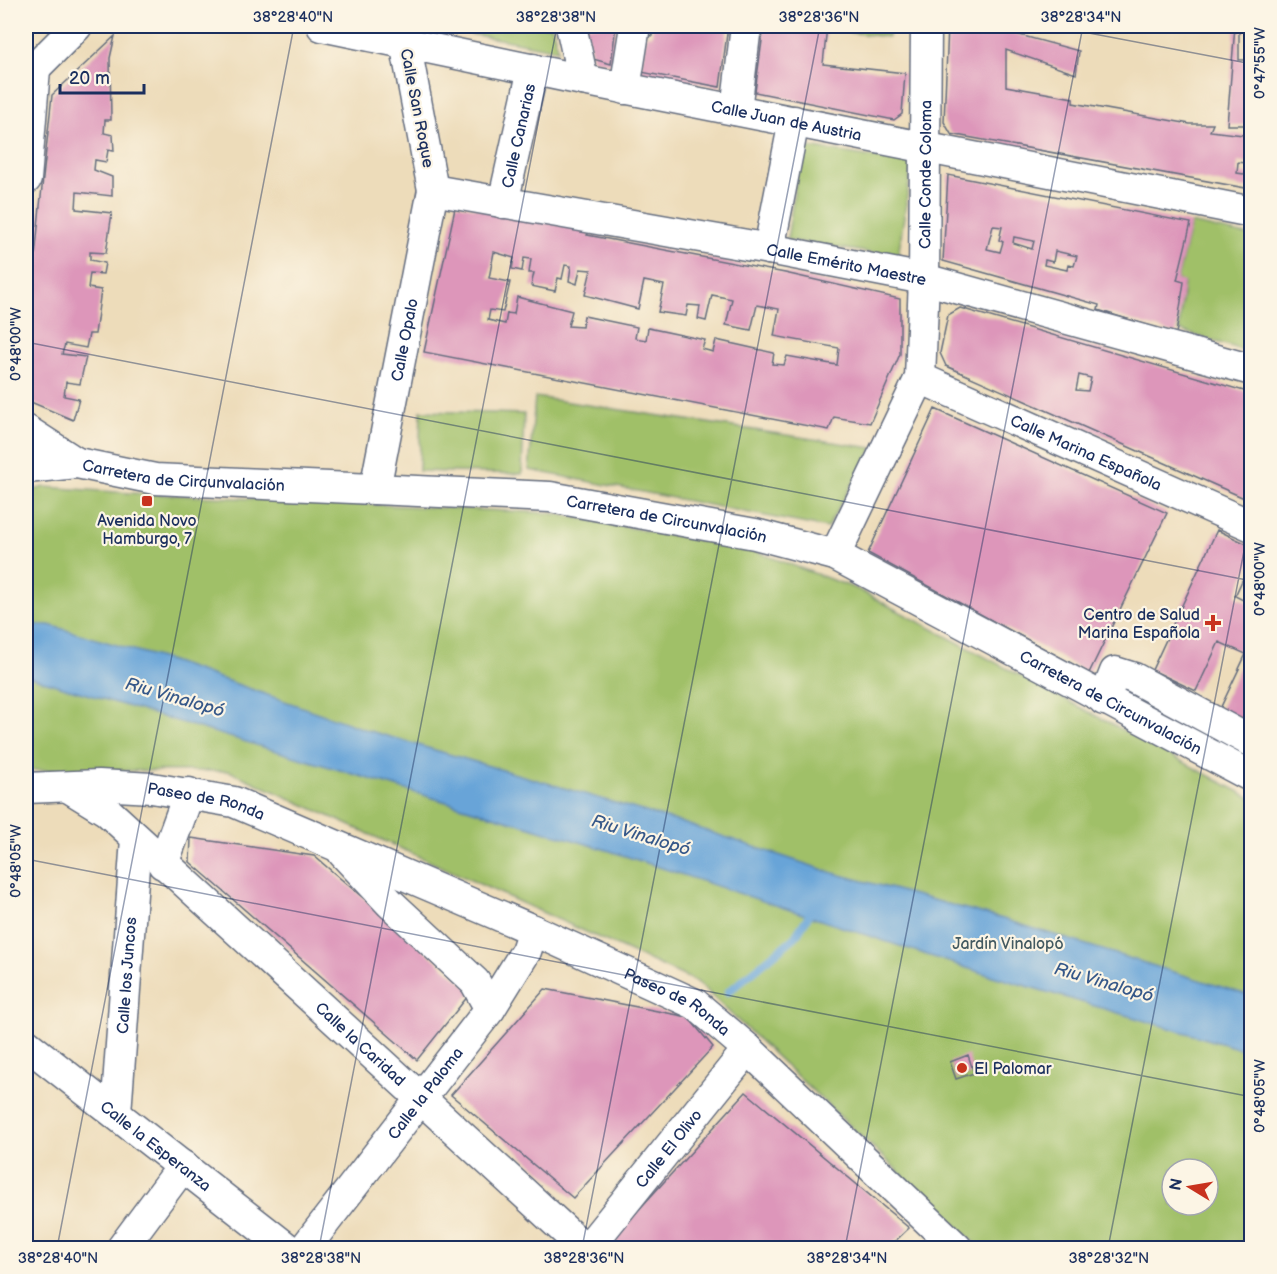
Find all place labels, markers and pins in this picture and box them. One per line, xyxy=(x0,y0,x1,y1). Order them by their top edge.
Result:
marker: Avenida Novo Hamburgo, 7 xyxy=(140,494,154,508)
place label: Avenida Novo Hamburgo, 7 xyxy=(97,512,197,549)
place label: Centro de Salud Marina Española xyxy=(1078,606,1200,643)
marker: Centro de Salud Marina Española xyxy=(1204,614,1222,632)
place label: El Palomar xyxy=(974,1060,1052,1079)
marker: El Palomar xyxy=(955,1061,969,1075)

